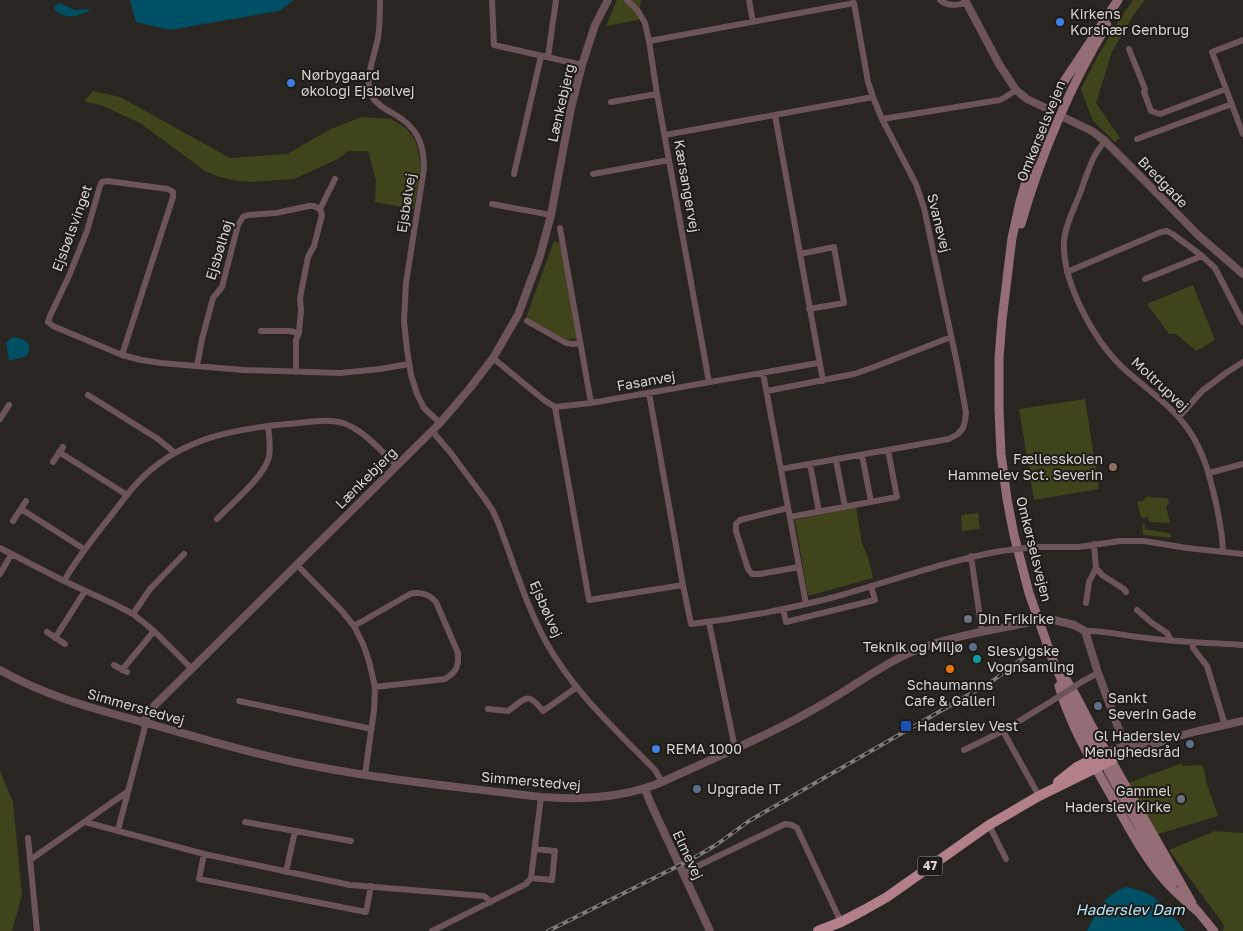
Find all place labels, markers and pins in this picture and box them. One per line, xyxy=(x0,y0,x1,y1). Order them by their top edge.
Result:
place label: Kirkens Korshær Genbrug xyxy=(1070,5,1189,38)
marker: Kirkens Korshær Genbrug xyxy=(1054,16,1066,28)
place label: Nørbygaard økologi Ejsbølvej xyxy=(301,66,414,99)
marker: Nørbygaard økologi Ejsbølvej xyxy=(285,77,297,89)
place label: Fællesskolen Hammelev Sct. Severin xyxy=(947,450,1103,483)
marker: Fællesskolen Hammelev Sct. Severin xyxy=(1107,461,1119,473)
place label: Din Frikirke xyxy=(978,610,1054,627)
marker: Din Frikirke xyxy=(962,613,974,625)
place label: Teknik og Miljø xyxy=(863,638,963,655)
marker: Teknik og Miljø xyxy=(967,641,979,653)
place label: Slesvigske Vognsamling xyxy=(987,642,1074,675)
marker: Slesvigske Vognsamling xyxy=(971,653,983,665)
marker: Schaumanns Cafe & Galleri xyxy=(944,663,956,675)
place label: Schaumanns Cafe & Galleri xyxy=(905,676,995,709)
place label: Sankt Severin Gade xyxy=(1108,689,1196,722)
marker: Sankt Severin Gade xyxy=(1092,700,1104,712)
place label: Haderslev Vest xyxy=(917,717,1018,734)
marker: Haderslev Vest xyxy=(899,719,913,733)
place label: Gl Haderslev Menighedsråd xyxy=(1084,727,1180,760)
marker: Gl Haderslev Menighedsråd xyxy=(1184,738,1196,750)
place label: REMA 1000 xyxy=(666,740,742,757)
marker: REMA 1000 xyxy=(650,743,662,755)
place label: Upgrade IT xyxy=(707,780,781,797)
place label: Gammel Haderslev Kirke xyxy=(1065,782,1171,815)
marker: Upgrade IT xyxy=(691,783,703,795)
marker: Gammel Haderslev Kirke xyxy=(1175,793,1187,805)

